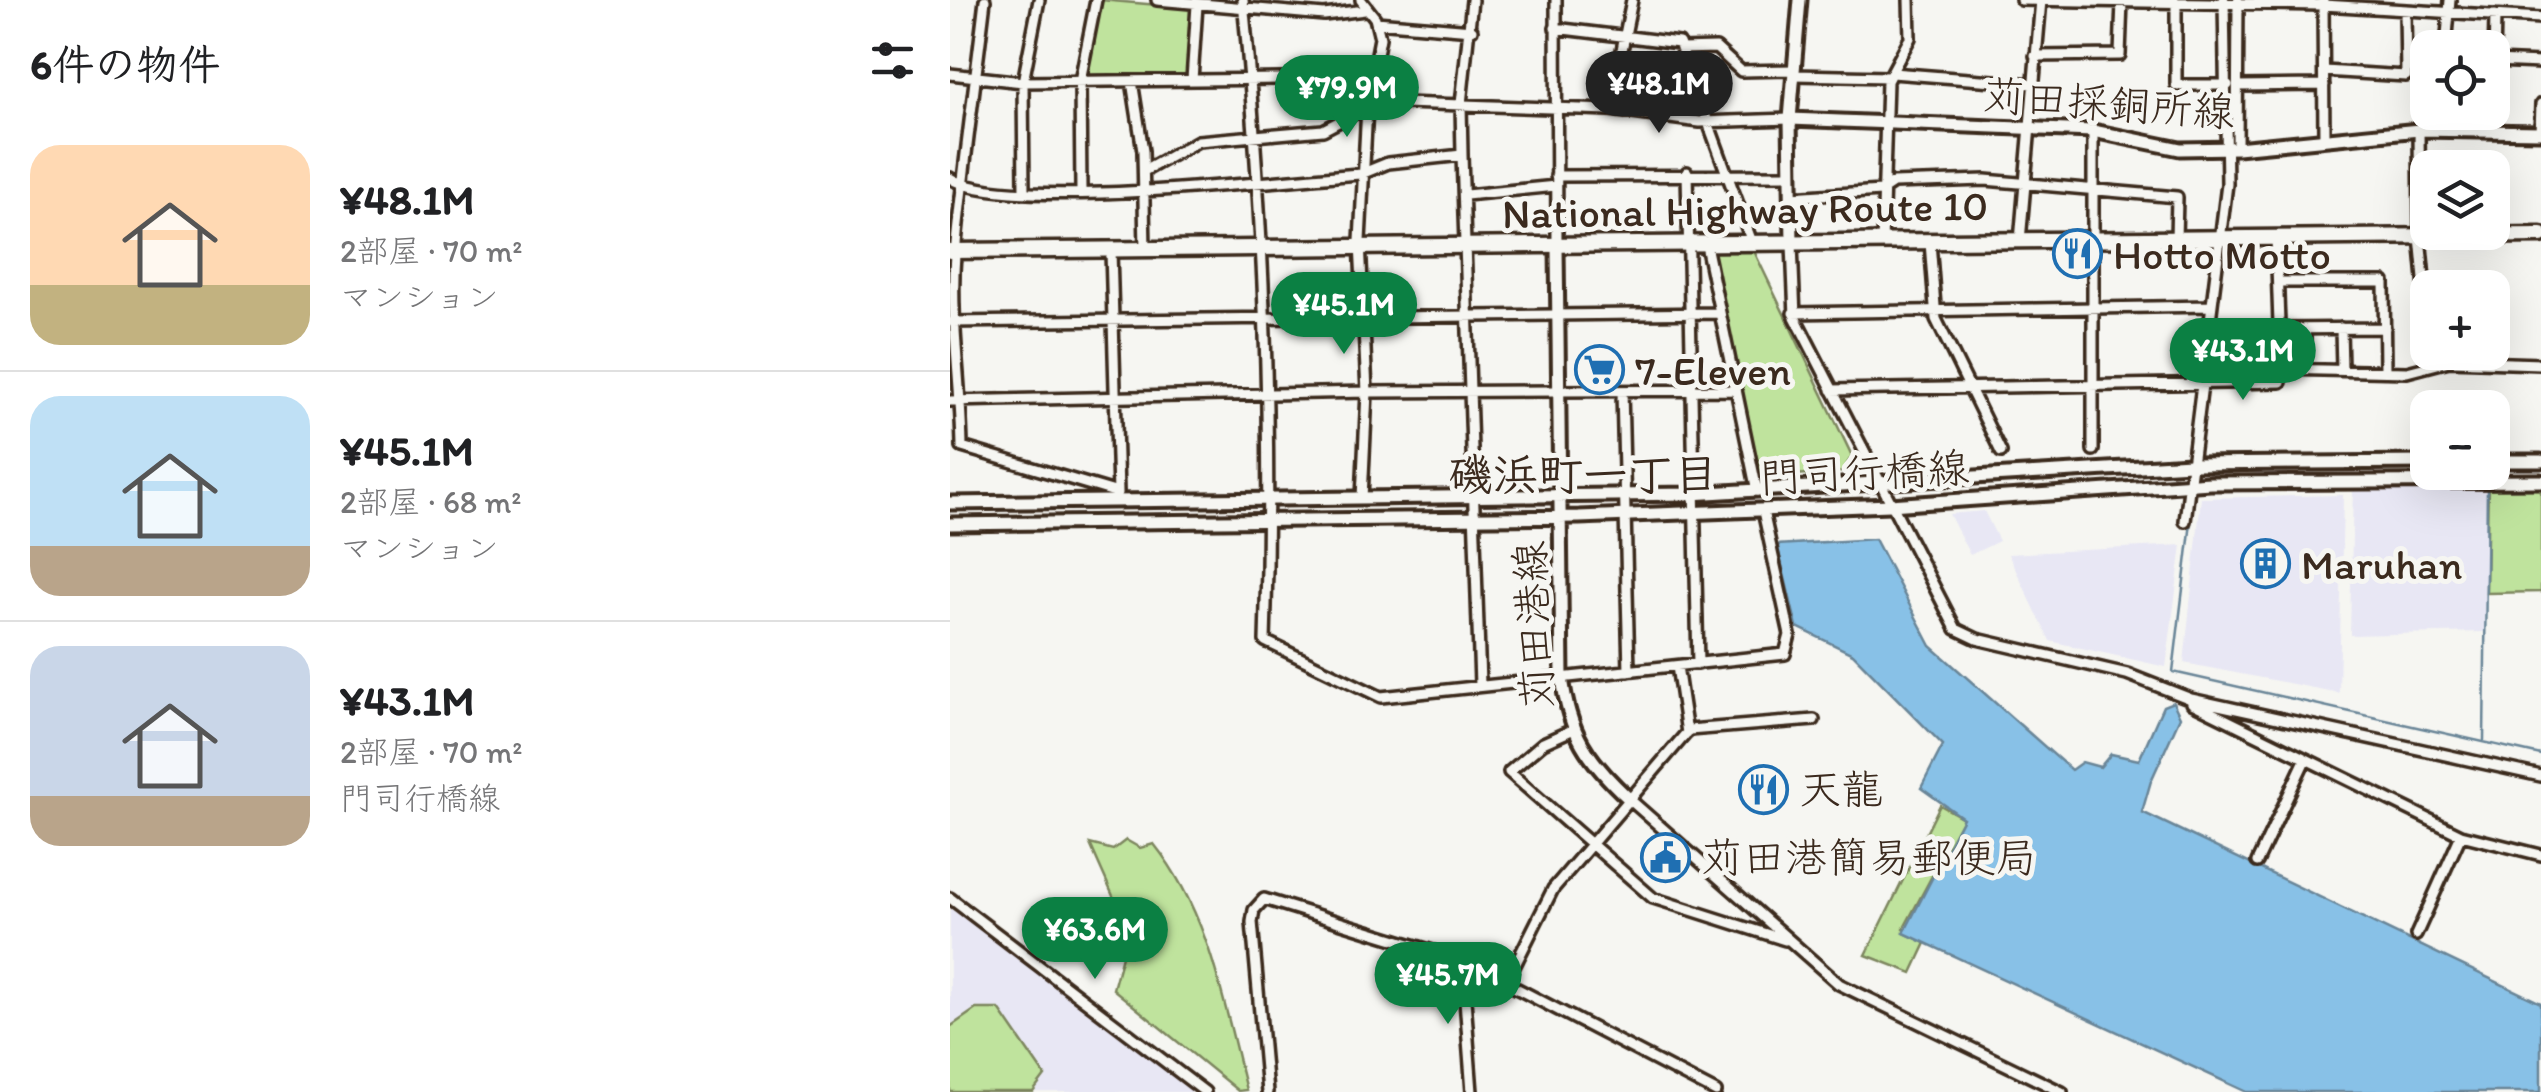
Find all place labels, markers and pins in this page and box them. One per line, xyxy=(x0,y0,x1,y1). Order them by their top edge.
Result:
pin: ¥48.1M xyxy=(1578,51,1740,136)
pin: ¥79.9M xyxy=(1266,55,1428,140)
restaurant icon: Hotto Motto xyxy=(2052,228,2104,280)
place label: Hotto Motto xyxy=(2113,229,2331,280)
pin: ¥45.1M xyxy=(1263,272,1425,357)
pin: ¥43.1M xyxy=(2162,318,2324,403)
supermarket icon: 7-Eleven xyxy=(1574,344,1626,396)
place label: 7-Eleven xyxy=(1635,345,1791,396)
building icon: Maruhan xyxy=(2240,538,2292,590)
place label: Maruhan xyxy=(2301,539,2463,590)
restaurant icon: 天龍 xyxy=(1738,763,1790,815)
place label: 天龍 xyxy=(1799,764,1883,815)
public building icon: 苅田港簡易郵便局 xyxy=(1640,831,1692,883)
place label: 苅田港簡易郵便局 xyxy=(1701,832,2037,883)
pin: ¥63.6M xyxy=(1014,897,1176,982)
pin: ¥45.7M xyxy=(1367,942,1529,1027)

